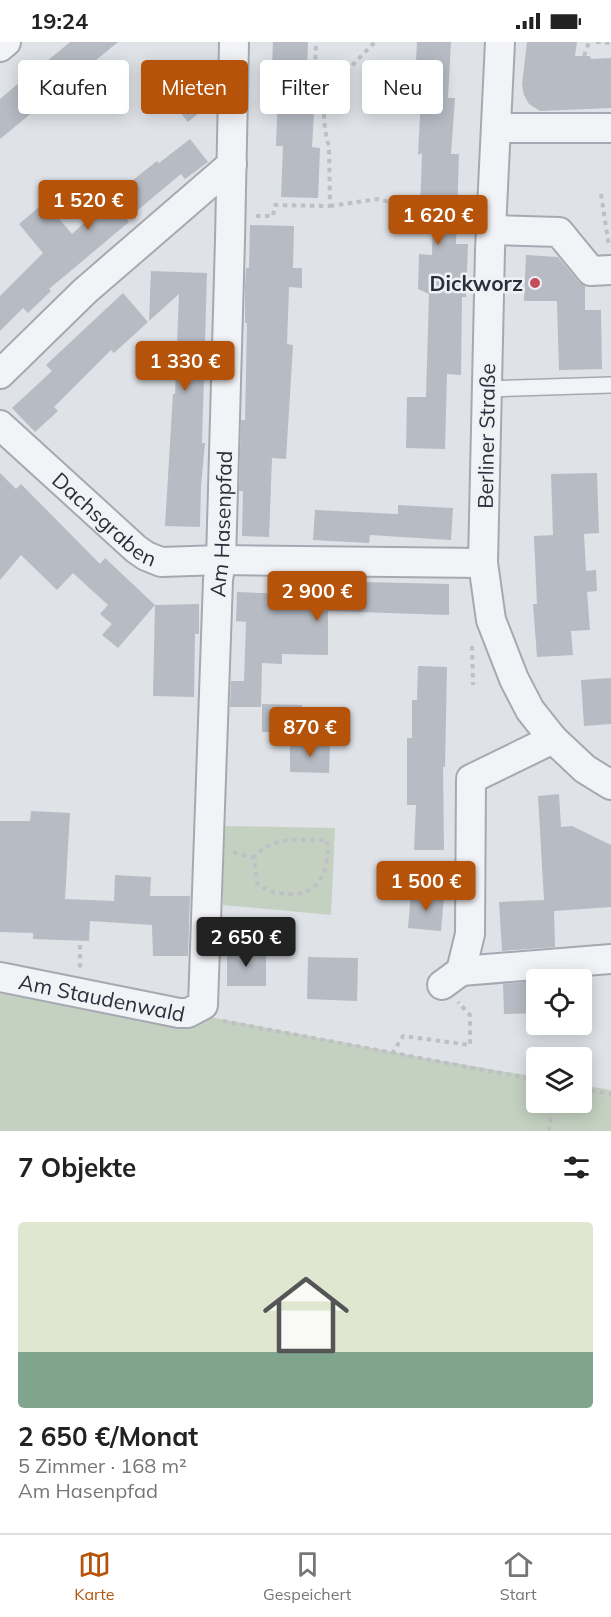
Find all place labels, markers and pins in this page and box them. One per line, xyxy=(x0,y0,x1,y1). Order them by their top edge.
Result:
pin: 1 520 € xyxy=(33,180,143,231)
pin: 1 620 € xyxy=(383,195,493,246)
place label: Dickworz xyxy=(430,270,523,296)
marker: Dickworz xyxy=(528,276,542,290)
pin: 1 330 € xyxy=(130,341,240,392)
pin: 2 900 € xyxy=(262,571,372,622)
pin: 870 € xyxy=(268,707,352,758)
pin: 1 500 € xyxy=(371,861,481,912)
pin: 2 650 € xyxy=(191,917,301,968)

